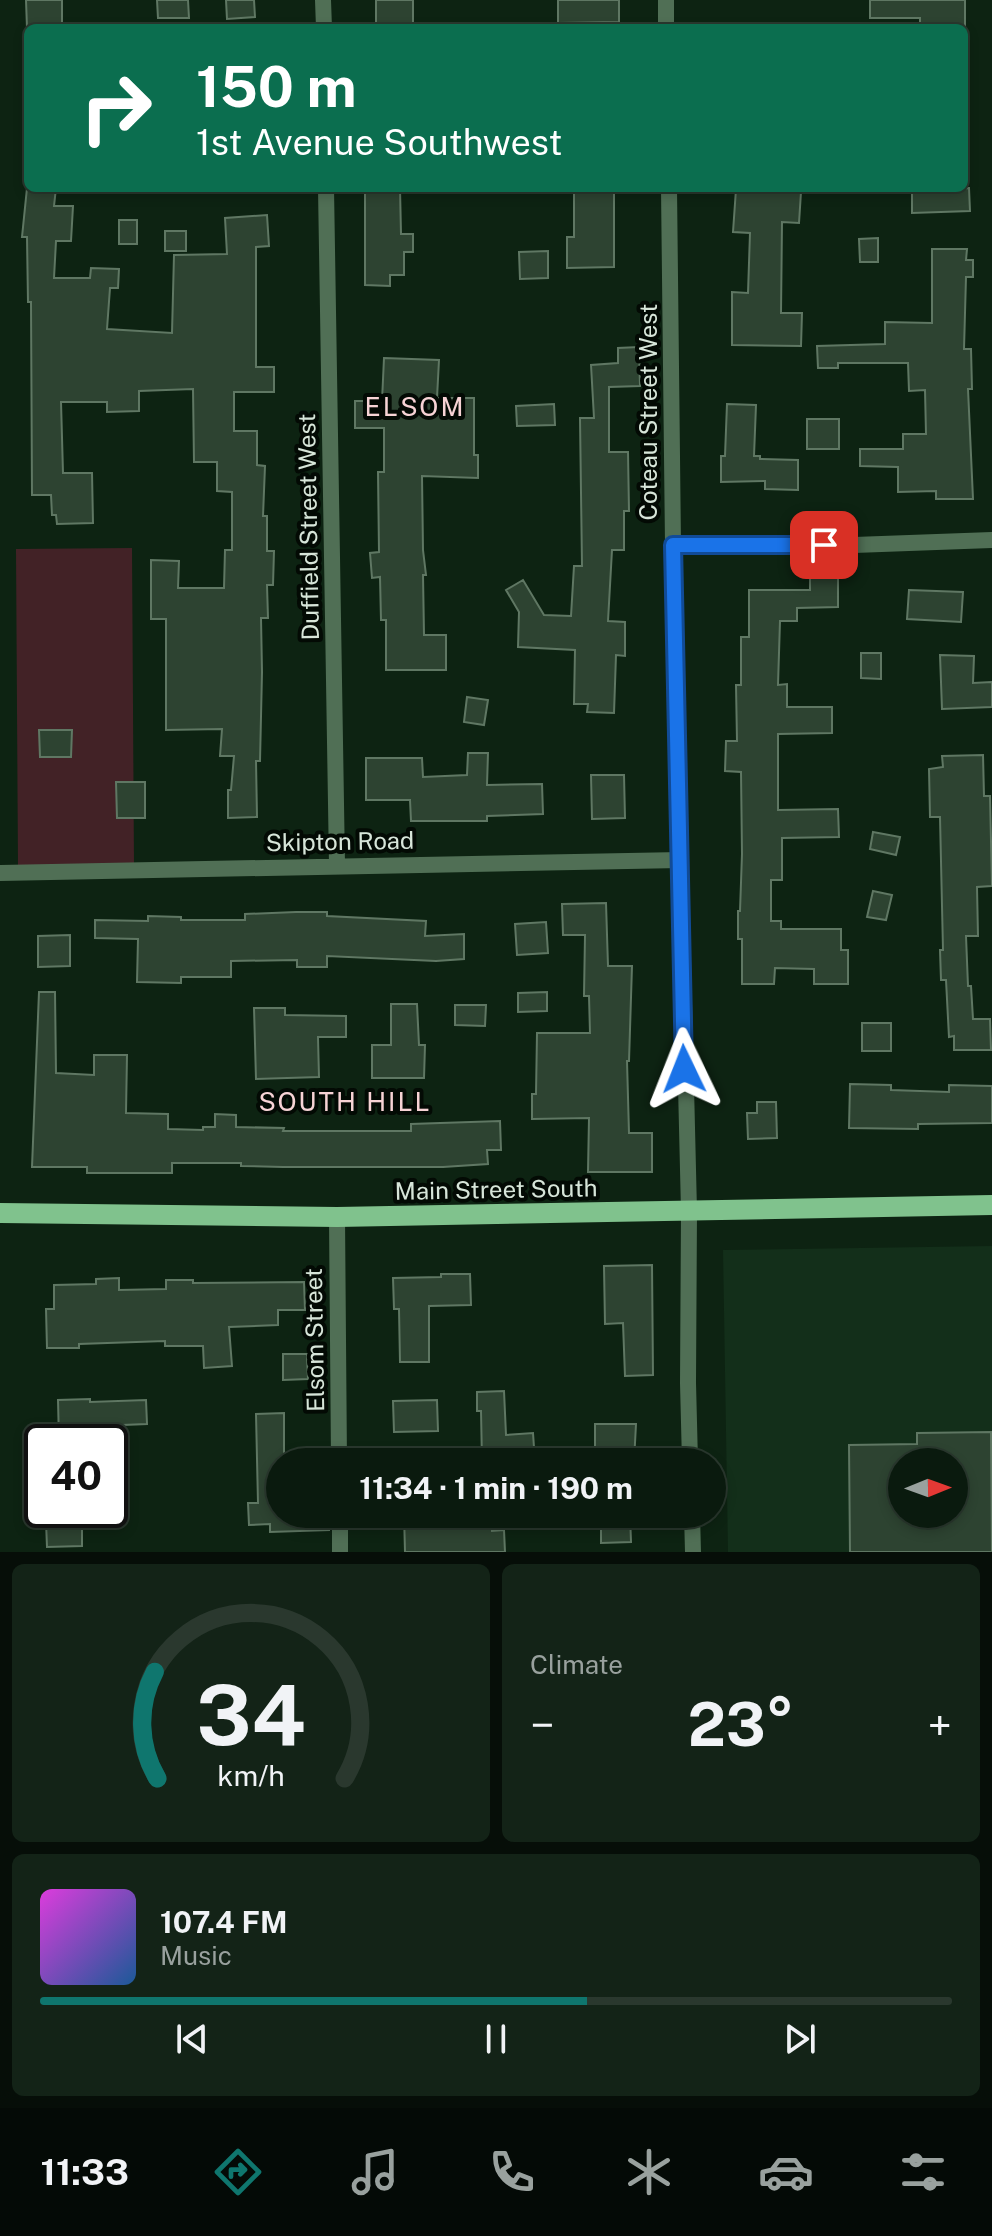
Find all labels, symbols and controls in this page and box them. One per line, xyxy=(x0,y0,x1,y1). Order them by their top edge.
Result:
text: 150 m xyxy=(196,54,357,120)
icon: right xyxy=(64,56,168,160)
text: 1st Avenue Southwest xyxy=(196,121,563,163)
street label: Coteau Street West xyxy=(634,304,662,520)
district label: ELSOM xyxy=(365,391,465,422)
street label: Duffield Street West xyxy=(292,413,324,641)
pin xyxy=(790,511,858,579)
icon: arrive xyxy=(802,523,846,567)
street label: Skipton Road xyxy=(266,826,414,856)
position arrow xyxy=(642,1027,726,1111)
district label: SOUTH HILL xyxy=(259,1086,431,1117)
street label: Main Street South xyxy=(394,1173,598,1205)
street label: Elsom Street xyxy=(299,1268,329,1412)
speed limit sign: 40 xyxy=(24,1424,128,1528)
north arrow xyxy=(888,1448,968,1528)
map controls xyxy=(888,1448,968,1528)
text: 11:34 · 1 min · 190 m xyxy=(359,1470,633,1506)
text: Climate xyxy=(530,1649,623,1680)
text: 34 xyxy=(196,1666,306,1764)
text: 23° xyxy=(688,1689,794,1760)
text: − xyxy=(530,1699,554,1751)
text: + xyxy=(928,1699,952,1751)
text: km/h xyxy=(217,1759,285,1792)
text: 107.4 FM xyxy=(160,1904,287,1940)
text: Music xyxy=(160,1940,232,1971)
icon: previous xyxy=(170,2017,214,2061)
icon: pause xyxy=(474,2017,518,2061)
icon: next xyxy=(778,2017,822,2061)
icon: directions xyxy=(210,2144,266,2200)
icon: music xyxy=(347,2144,403,2200)
icon: phone xyxy=(484,2144,540,2200)
icon: climate xyxy=(621,2144,677,2200)
icon: car xyxy=(758,2144,814,2200)
icon: filters xyxy=(895,2144,951,2200)
text: 11:33 xyxy=(41,2151,129,2193)

